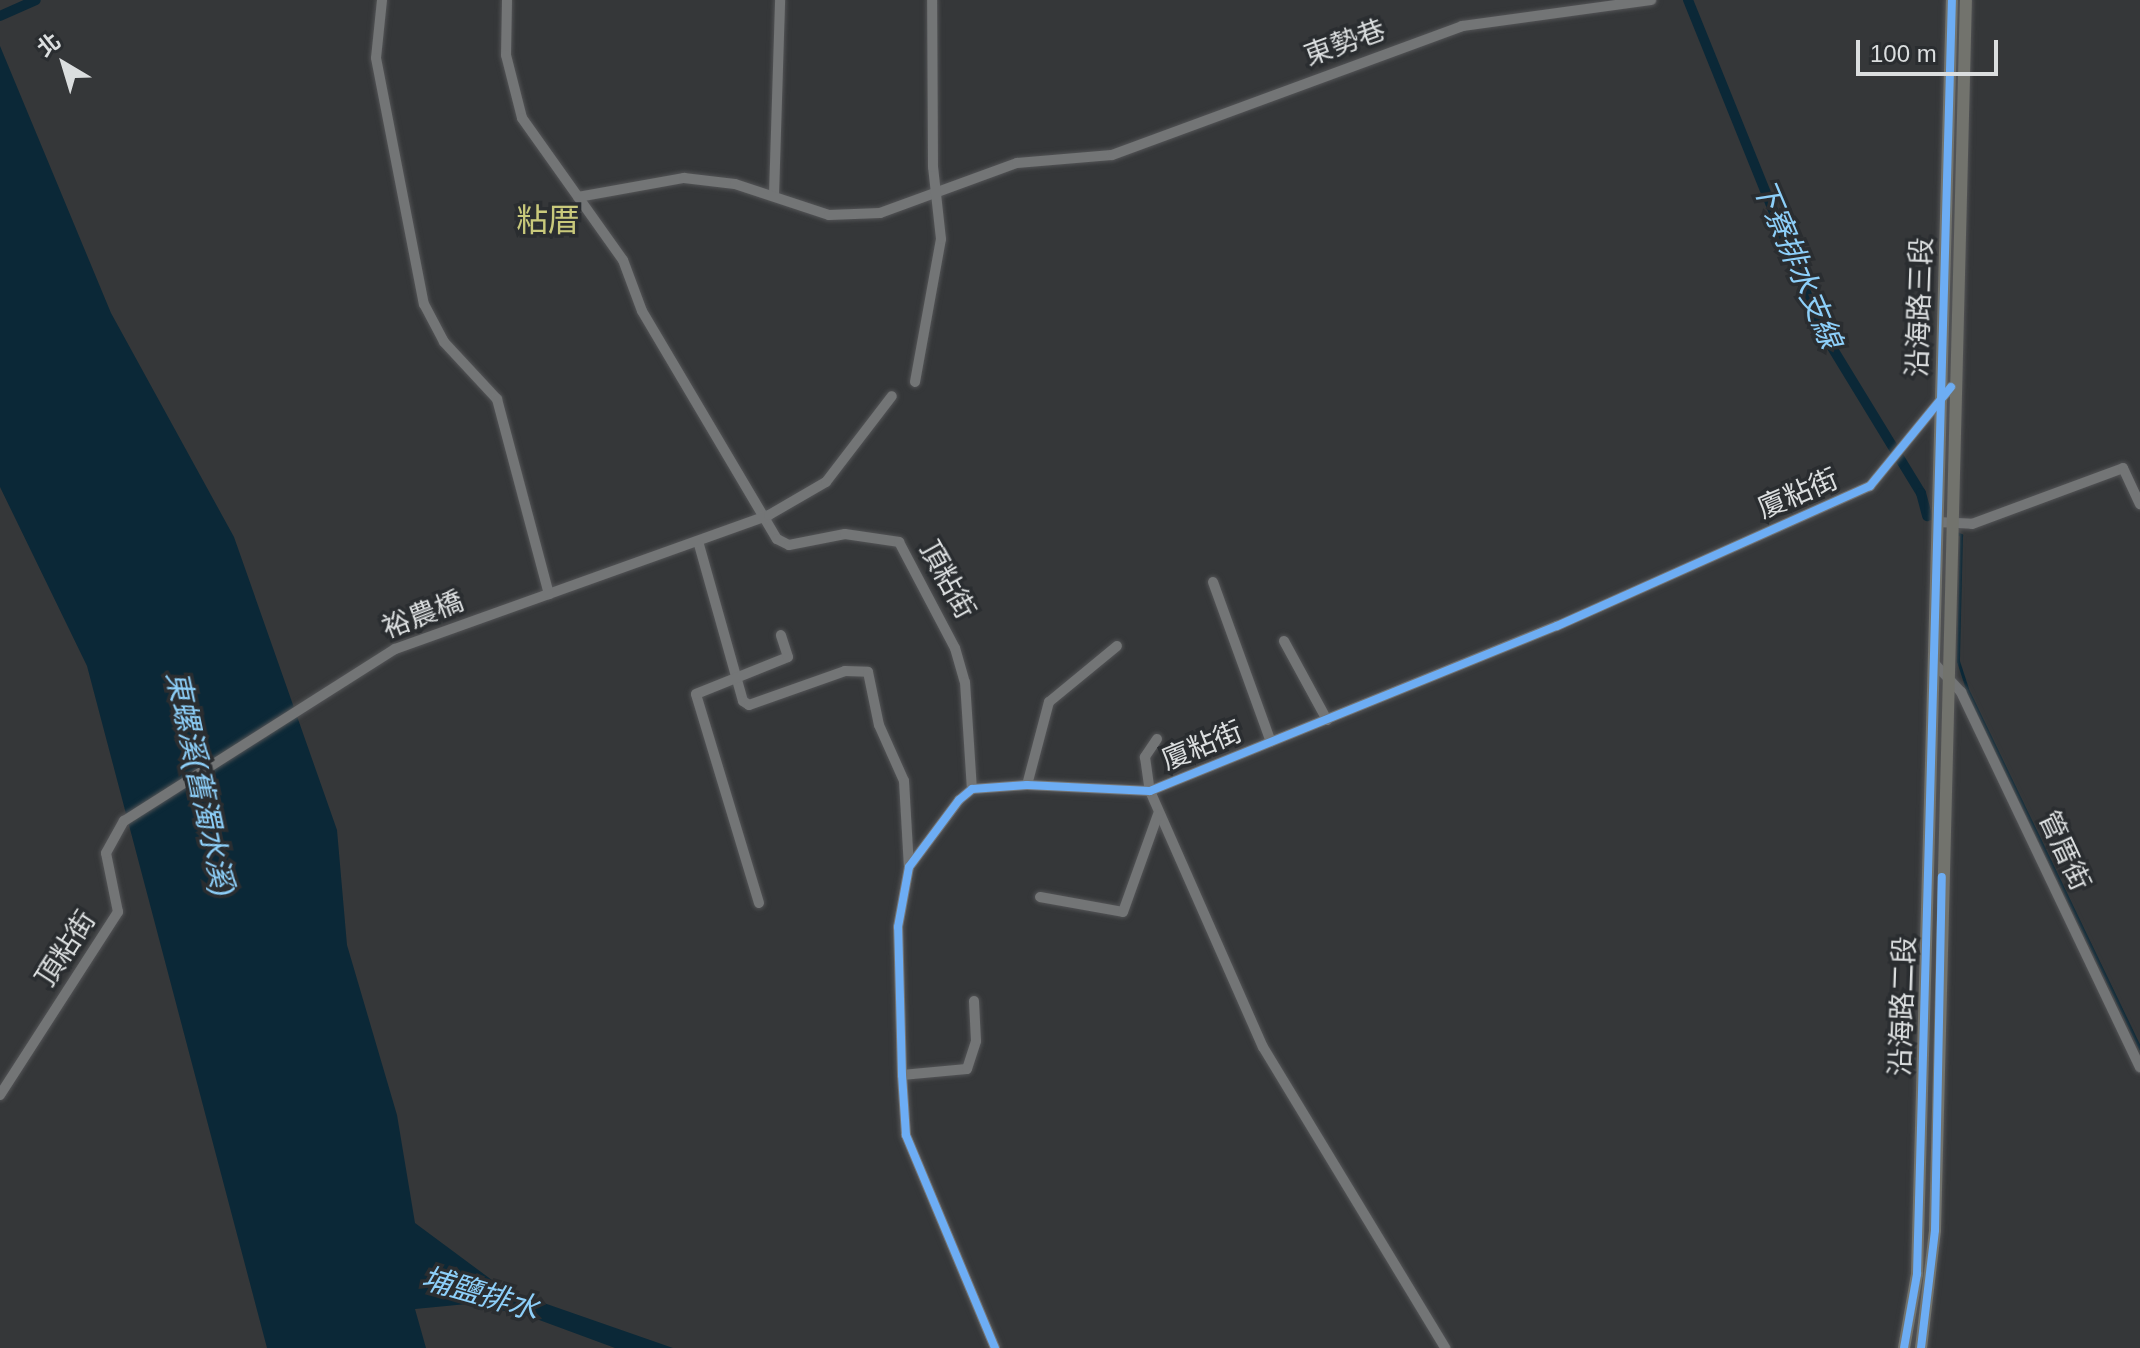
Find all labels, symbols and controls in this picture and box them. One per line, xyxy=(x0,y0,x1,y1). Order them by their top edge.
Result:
street label: 東勢巷 xyxy=(1300,13,1390,73)
north arrow xyxy=(24,24,104,104)
scale bar xyxy=(1860,24,2002,74)
text: 北 xyxy=(33,28,65,61)
text: 100 m xyxy=(1870,40,1937,67)
water label: 下寮排水支線 xyxy=(1745,174,1849,354)
district label: 粘厝 xyxy=(516,201,580,239)
street label: 沿海路三段 xyxy=(1901,236,1939,378)
street label: 廈粘街 xyxy=(1753,462,1843,526)
street label: 頂粘街 xyxy=(912,535,982,625)
street label: 裕農橋 xyxy=(378,584,468,646)
water label: 東螺溪(舊濁水溪) xyxy=(158,668,242,900)
street label: 廈粘街 xyxy=(1157,715,1247,777)
street label: 管厝街 xyxy=(2031,806,2097,896)
street label: 頂粘街 xyxy=(29,905,103,993)
street label: 沿海路二段 xyxy=(1884,935,1922,1077)
water label: 埔鹽排水 xyxy=(417,1260,543,1328)

